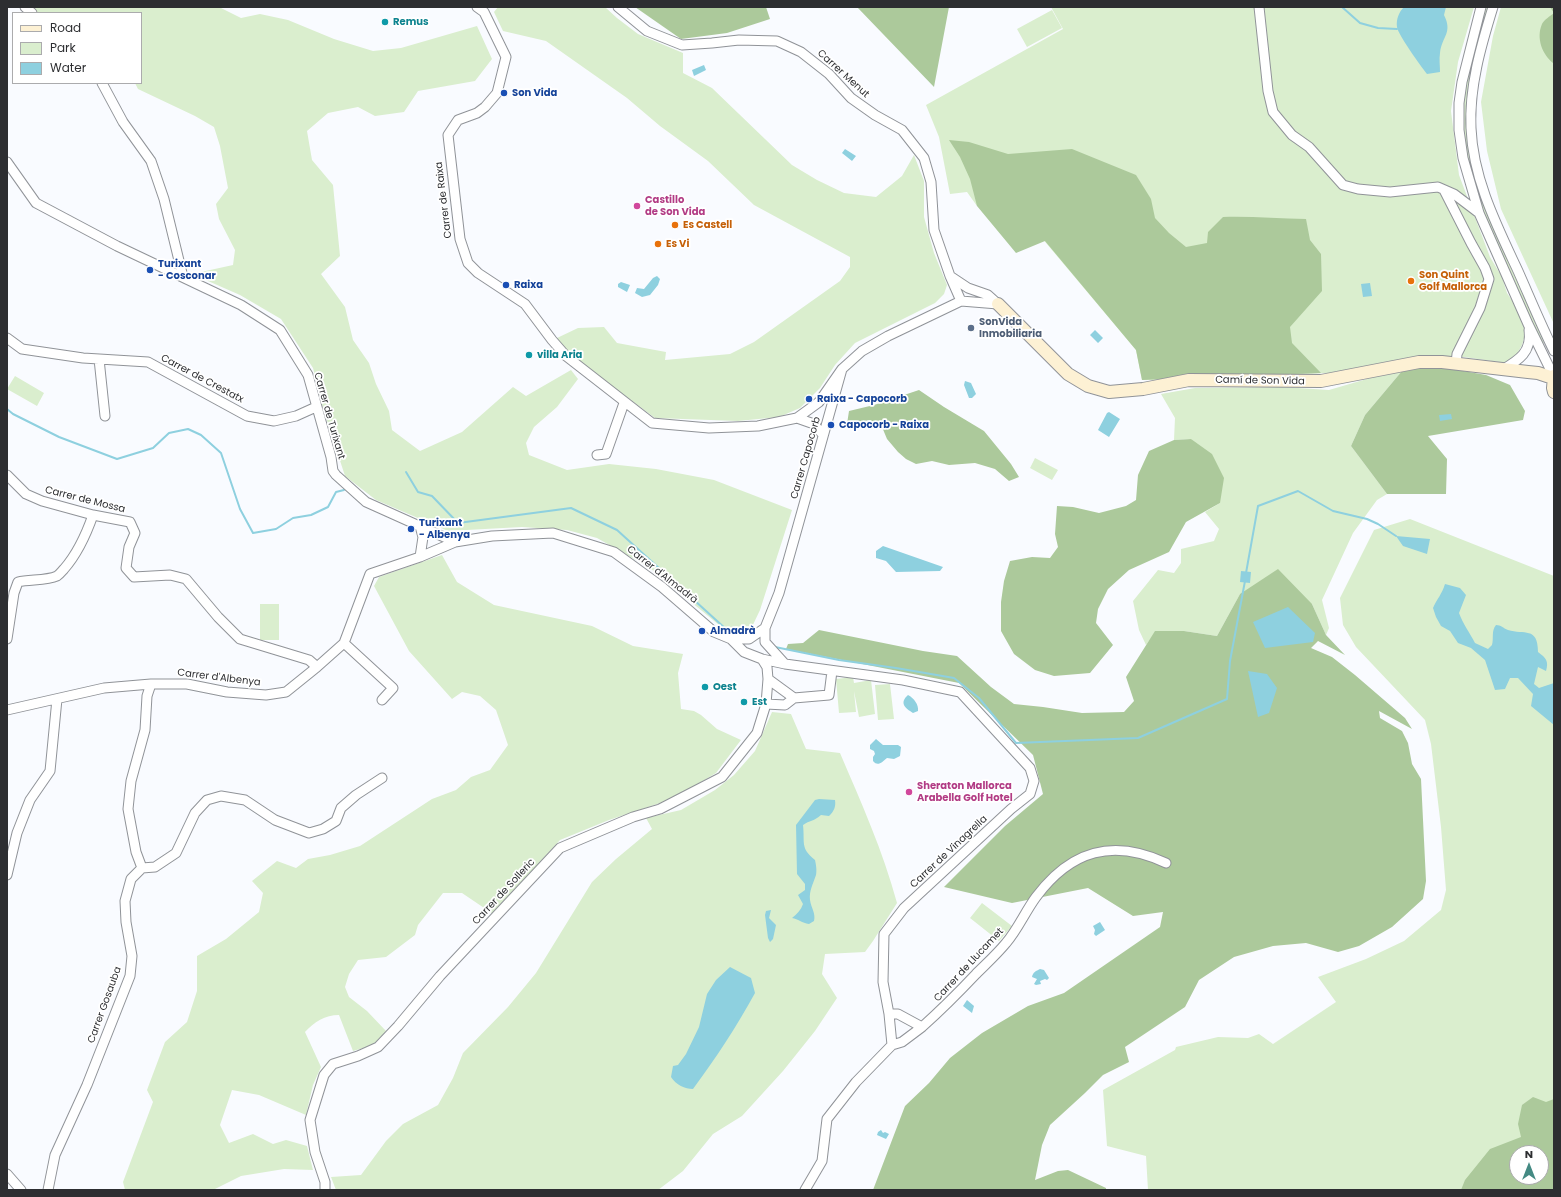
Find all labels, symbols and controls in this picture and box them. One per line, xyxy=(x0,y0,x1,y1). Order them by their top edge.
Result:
legend xyxy=(12,12,142,84)
place label: Remus xyxy=(393,16,429,28)
marker: Remus xyxy=(380,17,390,27)
text: Road xyxy=(50,19,81,36)
text: Park xyxy=(50,39,76,56)
street label: Carrer Menut xyxy=(815,48,871,100)
text: Water xyxy=(50,59,86,76)
place label: Son Vida xyxy=(512,87,557,99)
marker: Son Vida xyxy=(499,88,509,98)
street label: Carrer de Raixa xyxy=(433,161,455,239)
place label: Castillo de Son Vida xyxy=(645,194,705,218)
marker: Castillo de Son Vida xyxy=(632,201,642,211)
place label: Es Castell xyxy=(683,219,732,231)
marker: Es Castell xyxy=(670,220,680,230)
place label: Es Vi xyxy=(666,238,689,250)
marker: Es Vi xyxy=(653,239,663,249)
place label: Turixant - Cosconar xyxy=(158,258,216,282)
marker: Turixant - Cosconar xyxy=(145,265,155,275)
place label: Son Quint Golf Mallorca xyxy=(1419,269,1487,292)
marker: Son Quint Golf Mallorca xyxy=(1406,276,1416,286)
place label: Raixa xyxy=(514,279,543,291)
marker: Raixa xyxy=(501,280,511,290)
place label: SonVida Inmobiliaria xyxy=(979,316,1042,340)
marker: SonVida Inmobiliaria xyxy=(966,323,976,333)
place label: villa Aria xyxy=(537,349,582,361)
marker: villa Aria xyxy=(524,350,534,360)
street label: Carrer de Crestatx xyxy=(159,352,245,406)
street label: Carrer de Turixant xyxy=(311,371,347,461)
street label: Camí de Son Vida xyxy=(1215,374,1305,388)
place label: Raixa - Capocorb xyxy=(817,393,907,405)
marker: Raixa - Capocorb xyxy=(804,394,814,404)
street label: Carrer Capocorb xyxy=(788,415,824,501)
place label: Capocorb - Raixa xyxy=(839,419,929,431)
marker: Capocorb - Raixa xyxy=(826,420,836,430)
street label: Carrer de Mossa xyxy=(44,484,126,516)
place label: Turixant - Albenya xyxy=(419,517,470,540)
marker: Turixant - Albenya xyxy=(406,524,416,534)
street label: Carrer d'Almadrà xyxy=(624,544,700,606)
place label: Almadrà xyxy=(710,625,756,637)
marker: Almadrà xyxy=(697,626,707,636)
street label: Carrer d'Albenya xyxy=(177,667,261,689)
place label: Oest xyxy=(713,681,737,693)
marker: Oest xyxy=(700,682,710,692)
place label: Est xyxy=(752,696,767,708)
marker: Est xyxy=(739,697,749,707)
place label: Sheraton Mallorca Arabella Golf Hotel xyxy=(917,780,1013,804)
marker: Sheraton Mallorca Arabella Golf Hotel xyxy=(904,787,914,797)
street label: Carrer de Vinagrella xyxy=(908,813,990,891)
street label: Carrer de Solleric xyxy=(470,857,538,927)
street label: Carrer de Llucamet xyxy=(932,926,1006,1004)
street label: Carrer Gosauba xyxy=(86,965,124,1045)
north arrow xyxy=(1509,1145,1549,1185)
text: N xyxy=(1525,1146,1533,1162)

